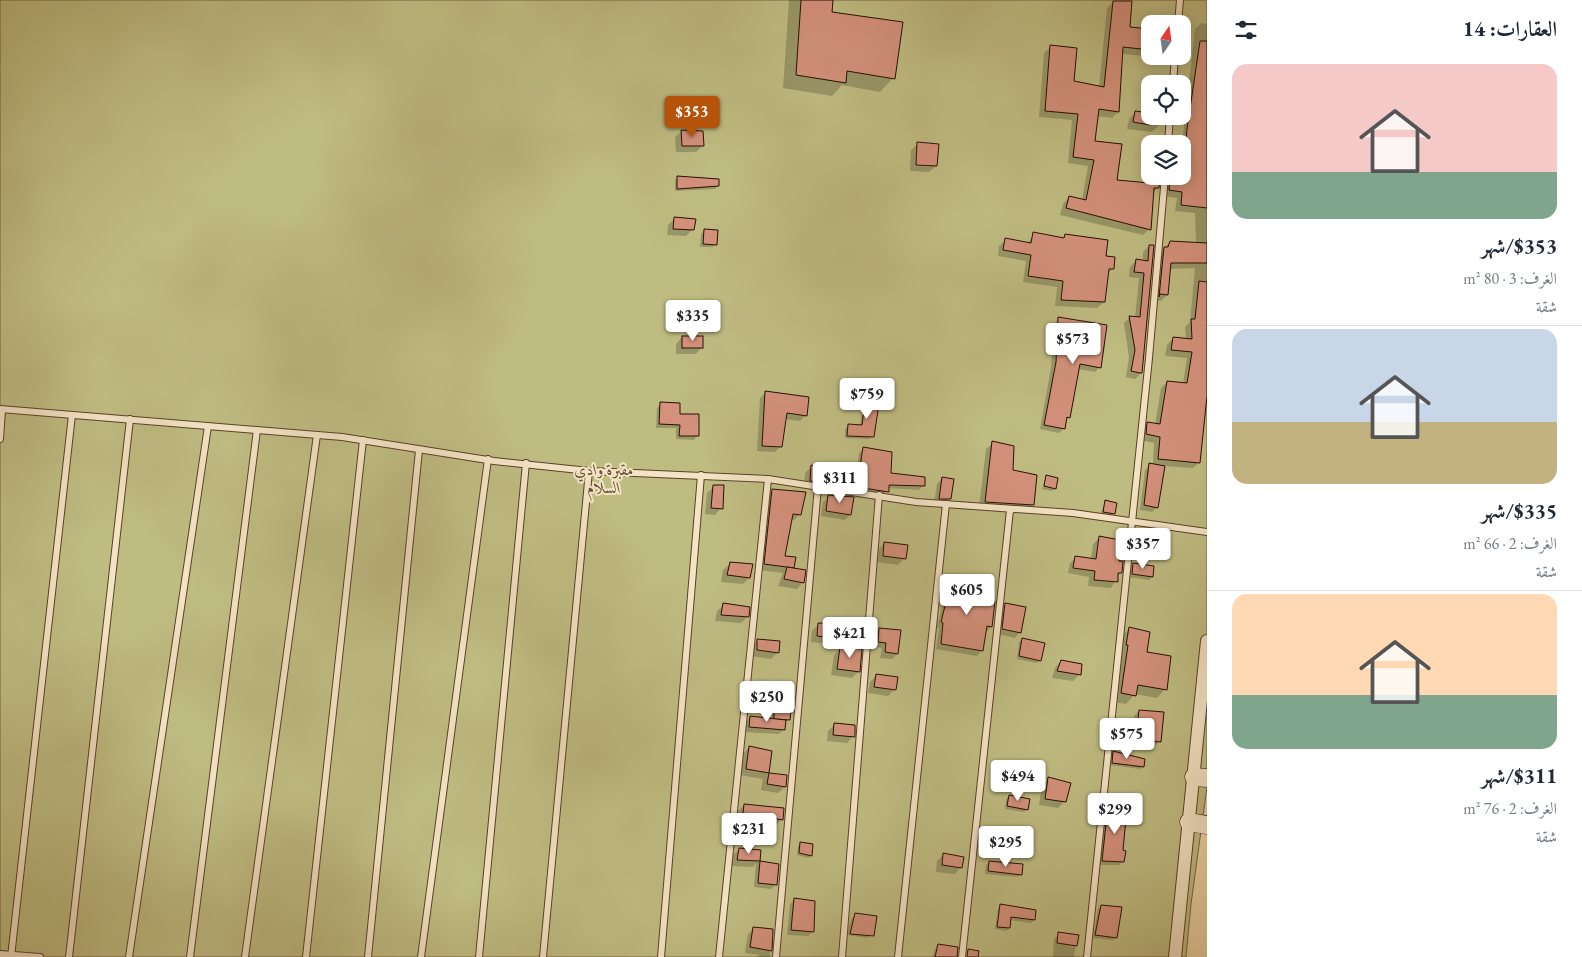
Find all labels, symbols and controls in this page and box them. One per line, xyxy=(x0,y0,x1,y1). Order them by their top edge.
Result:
north arrow xyxy=(1141,15,1191,65)
map controls xyxy=(1141,15,1191,185)
text: العقارات: 14 xyxy=(1463,15,1557,42)
icon: filters xyxy=(1232,16,1260,44)
button: locate xyxy=(1141,75,1191,125)
pin: $353 xyxy=(662,96,722,138)
icon: home xyxy=(1350,96,1440,186)
text: $353 xyxy=(676,101,708,122)
button: layers xyxy=(1141,135,1191,185)
text: $353/شهر xyxy=(1481,232,1557,259)
text: الغرف: 3 · 80 m² xyxy=(1463,268,1557,289)
text: شقة xyxy=(1536,296,1557,317)
pin: $335 xyxy=(663,300,723,342)
text: $335 xyxy=(677,305,709,326)
pin: $573 xyxy=(1043,322,1103,365)
text: $573 xyxy=(1057,328,1089,349)
icon: home xyxy=(1350,362,1440,452)
pin: $759 xyxy=(837,378,897,420)
text: $759 xyxy=(851,383,883,404)
park label: مقبرة وادي السلام xyxy=(574,459,634,502)
pin: $311 xyxy=(810,462,870,504)
text: $311 xyxy=(824,467,856,488)
text: $335/شهر xyxy=(1481,497,1557,524)
pin: $357 xyxy=(1113,528,1173,570)
text: $357 xyxy=(1127,533,1159,554)
text: الغرف: 2 · 66 m² xyxy=(1463,533,1557,554)
text: شقة xyxy=(1536,561,1557,582)
pin: $605 xyxy=(937,574,997,616)
text: $605 xyxy=(951,579,983,600)
pin: $421 xyxy=(820,616,880,659)
text: $421 xyxy=(834,622,866,643)
icon: home xyxy=(1350,627,1440,717)
pin: $250 xyxy=(737,680,797,723)
text: $250 xyxy=(751,686,783,707)
pin: $575 xyxy=(1097,718,1157,760)
text: $575 xyxy=(1111,723,1143,744)
pin: $494 xyxy=(988,760,1048,802)
text: $311/شهر xyxy=(1481,762,1557,789)
text: $494 xyxy=(1002,765,1034,786)
pin: $299 xyxy=(1085,792,1145,835)
text: $299 xyxy=(1099,798,1131,819)
text: الغرف: 2 · 76 m² xyxy=(1463,798,1557,819)
pin: $231 xyxy=(719,812,779,855)
text: $231 xyxy=(733,818,765,839)
pin: $295 xyxy=(976,826,1036,868)
text: شقة xyxy=(1536,826,1557,847)
text: $295 xyxy=(990,831,1022,852)

